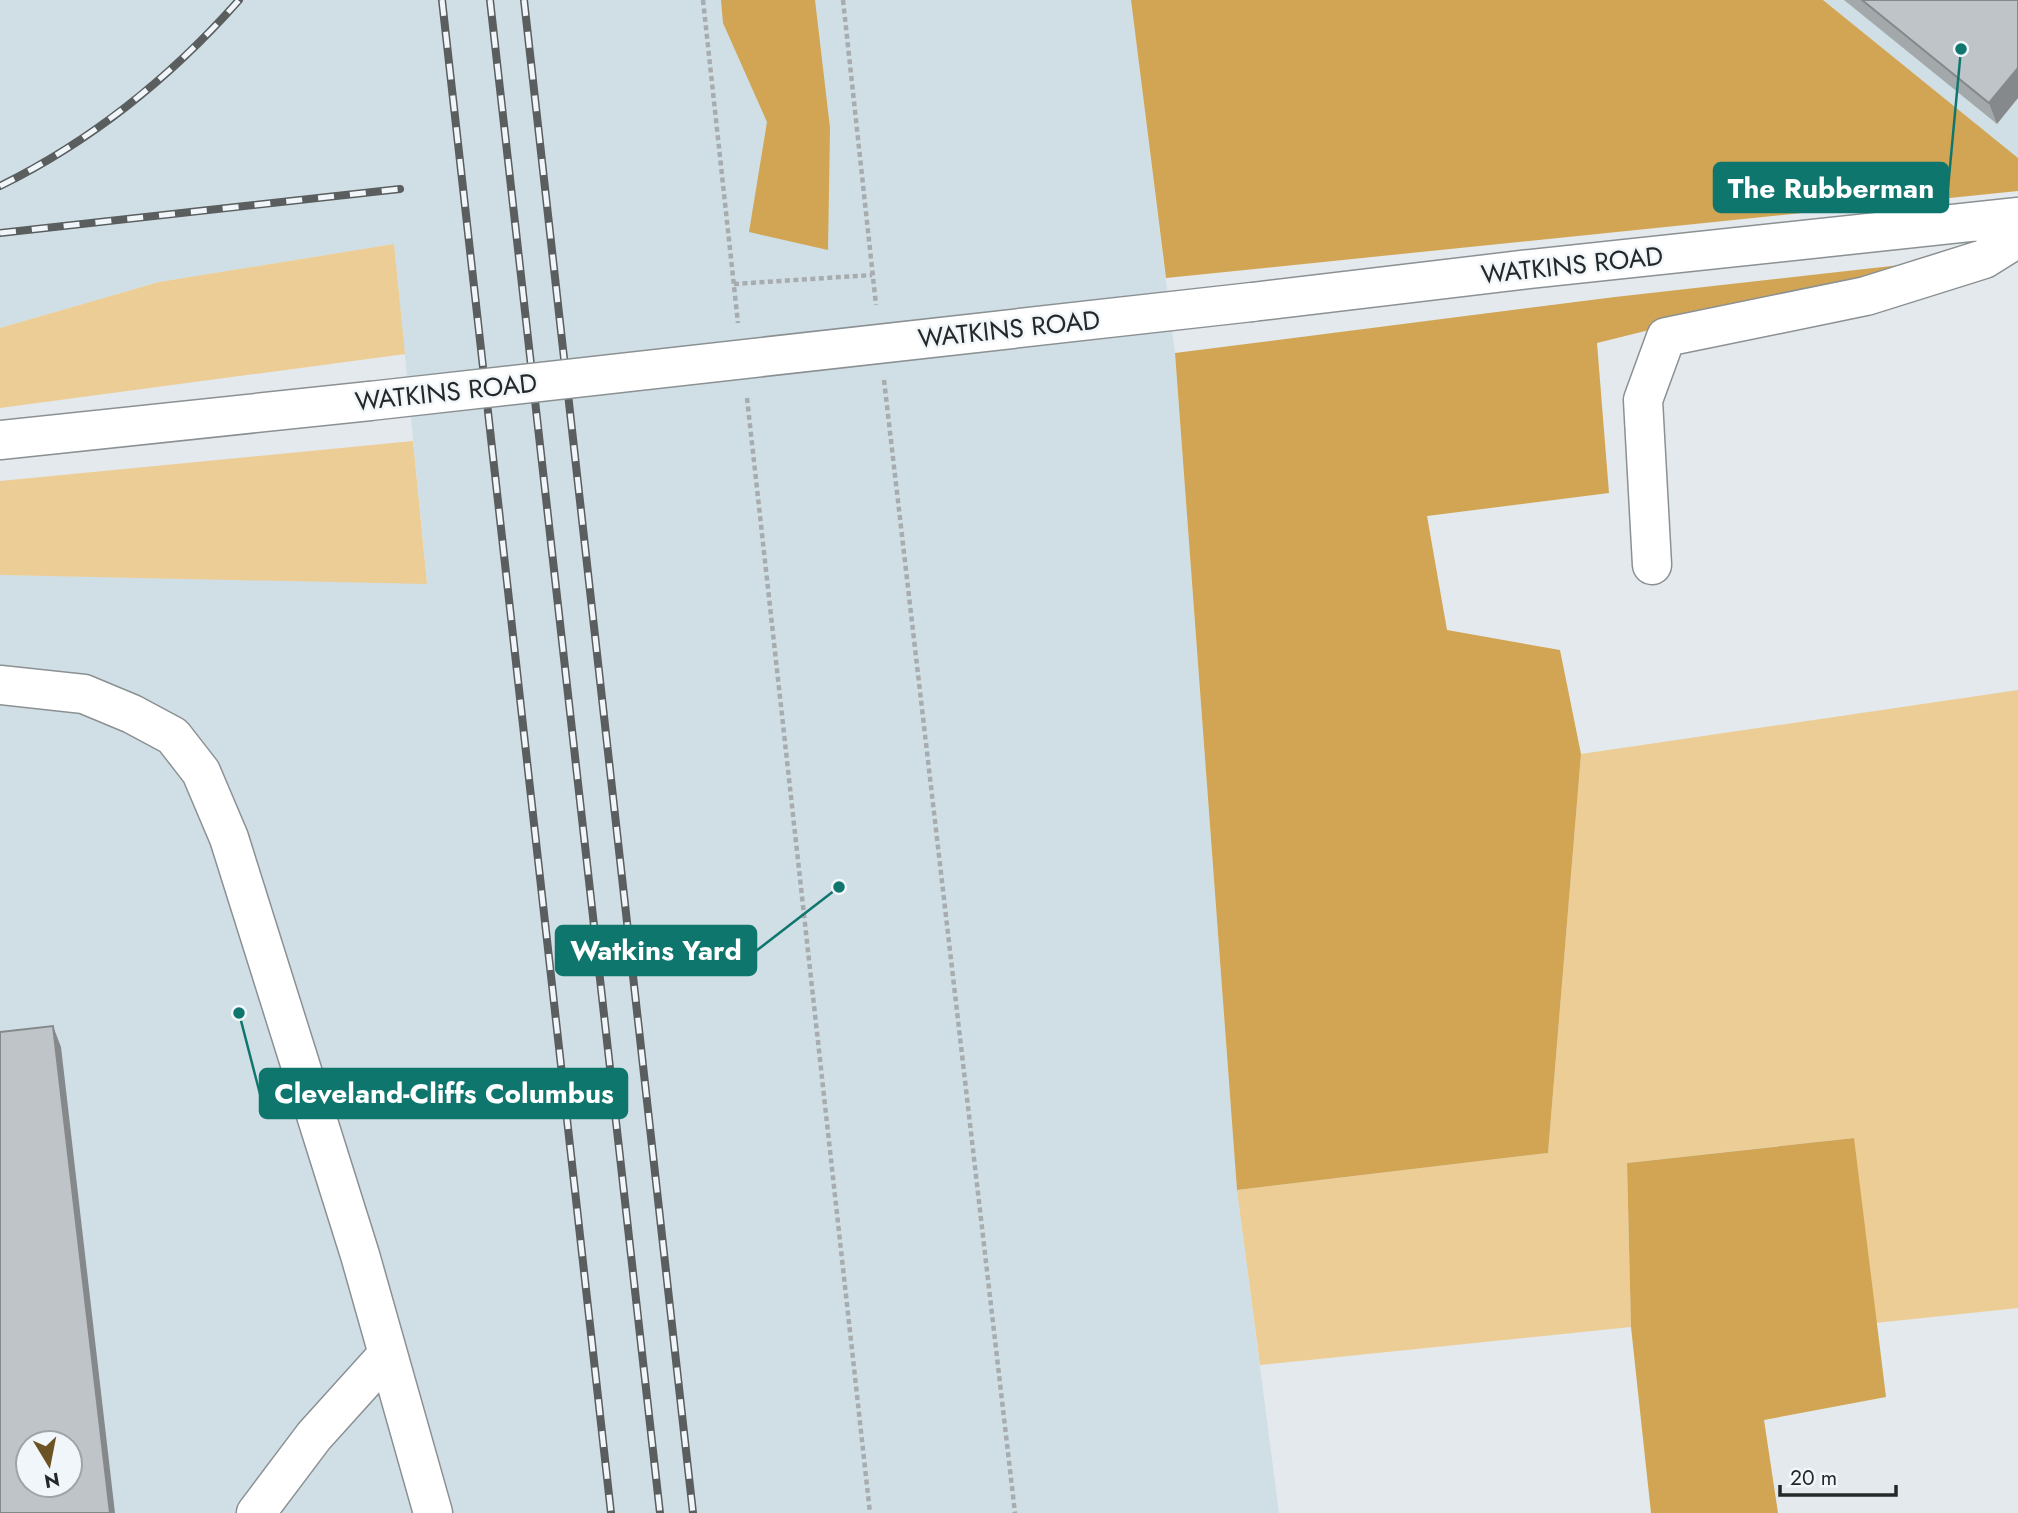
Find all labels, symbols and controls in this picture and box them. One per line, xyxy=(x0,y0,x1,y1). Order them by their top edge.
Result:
callout: The Rubberman xyxy=(1714,163,1948,212)
text: The Rubberman xyxy=(1728,168,1934,209)
street label: WATKINS ROAD xyxy=(1479,237,1665,293)
street label: WATKINS ROAD xyxy=(916,301,1102,357)
street label: WATKINS ROAD xyxy=(353,364,539,420)
callout: Watkins Yard xyxy=(556,926,756,975)
text: Watkins Yard xyxy=(570,930,742,971)
callout: Cleveland-Cliffs Columbus xyxy=(260,1069,627,1118)
text: Cleveland-Cliffs Columbus xyxy=(274,1073,614,1114)
north arrow xyxy=(14,1429,84,1499)
scale bar xyxy=(1780,1454,1896,1498)
text: 20 m xyxy=(1790,1463,1837,1493)
text: N xyxy=(42,1466,62,1495)

